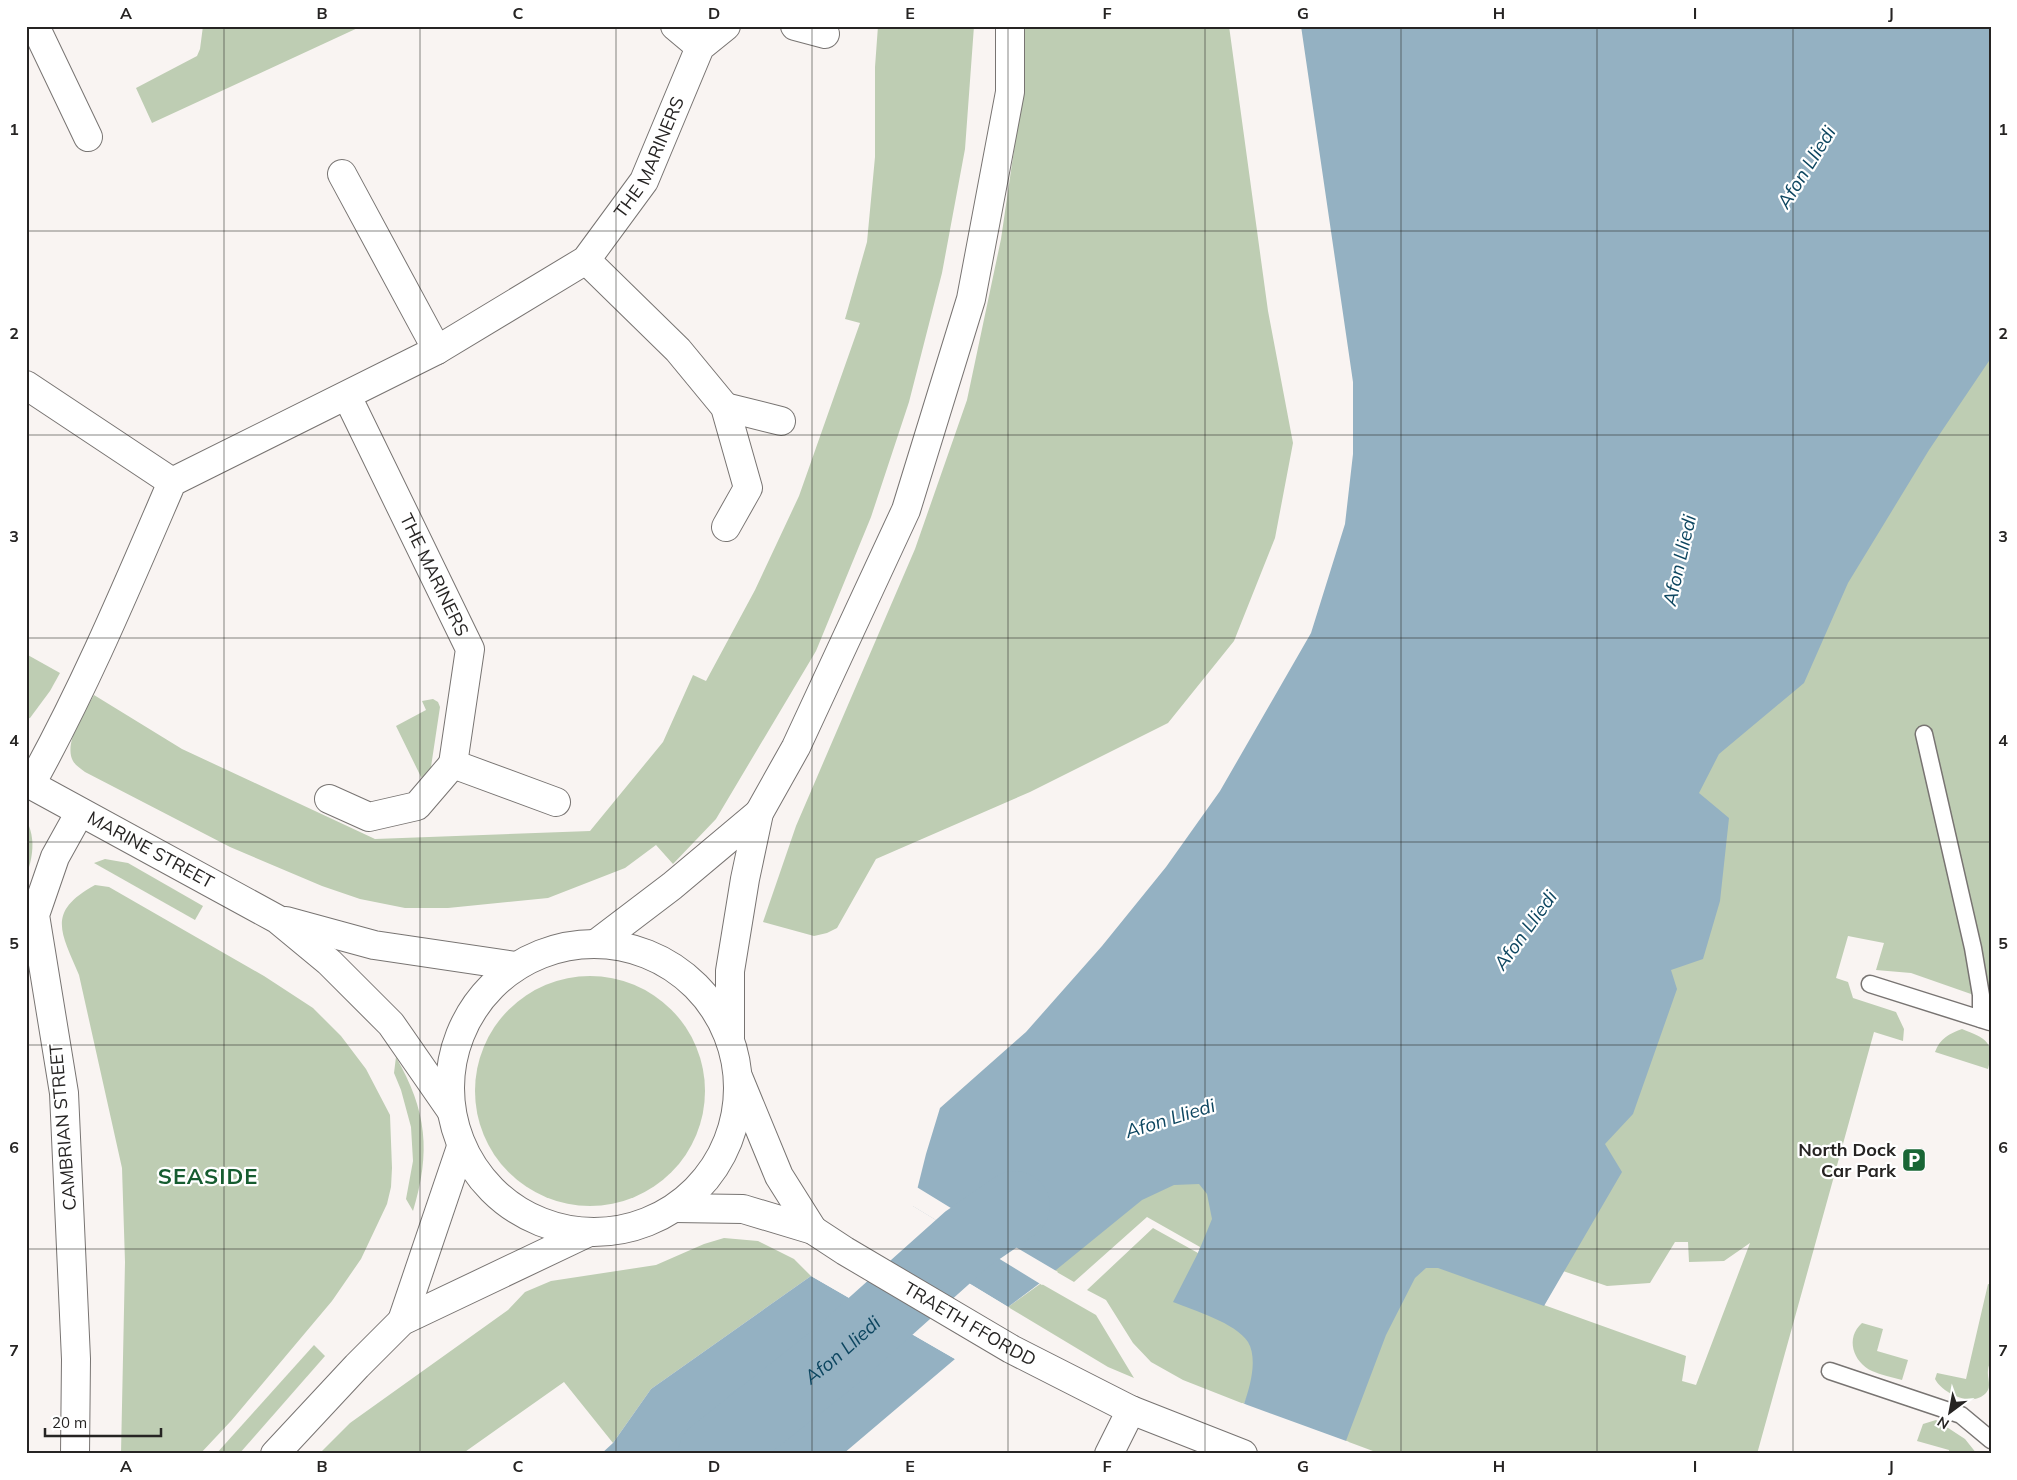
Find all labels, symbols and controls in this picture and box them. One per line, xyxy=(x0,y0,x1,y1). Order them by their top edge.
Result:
text: A xyxy=(120,3,132,23)
text: B xyxy=(316,3,328,23)
text: C xyxy=(513,3,524,23)
text: D xyxy=(708,3,720,23)
text: E xyxy=(905,3,915,23)
text: F xyxy=(1102,3,1112,23)
text: G xyxy=(1297,3,1309,23)
text: H xyxy=(1493,3,1505,23)
text: I xyxy=(1693,3,1697,23)
text: J xyxy=(1888,3,1894,23)
street label: THE MARINERS xyxy=(609,93,689,222)
text: 1 xyxy=(9,119,19,139)
text: 1 xyxy=(1998,119,2008,139)
water label: Afon Lliedi xyxy=(1771,121,1841,213)
text: 2 xyxy=(9,323,19,343)
text: 2 xyxy=(1998,323,2008,343)
street label: THE MARINERS xyxy=(395,510,474,640)
water label: Afon Lliedi xyxy=(1657,512,1701,609)
text: 3 xyxy=(9,526,19,546)
text: 3 xyxy=(1998,526,2008,546)
text: 4 xyxy=(9,730,19,750)
text: 4 xyxy=(1998,730,2008,750)
street label: MARINE STREET xyxy=(84,806,218,893)
water label: Afon Lliedi xyxy=(1487,885,1562,975)
text: 5 xyxy=(9,933,19,953)
text: 5 xyxy=(1998,933,2008,953)
street label: CAMBRIAN STREET xyxy=(44,1042,81,1211)
water label: Afon Lliedi xyxy=(1121,1093,1218,1143)
text: 6 xyxy=(9,1137,19,1157)
text: 6 xyxy=(1998,1137,2008,1157)
place label: North Dock Car Park xyxy=(1798,1138,1897,1182)
parking icon: North Dock Car Park xyxy=(1901,1147,1927,1173)
district label: SEASIDE xyxy=(158,1162,258,1190)
street label: TRAETH FFORDD xyxy=(900,1276,1040,1371)
water label: Afon Lliedi xyxy=(799,1310,885,1390)
text: 7 xyxy=(9,1340,19,1360)
text: 7 xyxy=(1998,1340,2008,1360)
north arrow xyxy=(1924,1388,1974,1438)
scale bar xyxy=(45,1405,161,1437)
text: 20 m xyxy=(52,1413,87,1432)
text: N xyxy=(1934,1413,1952,1433)
text: A xyxy=(120,1456,132,1476)
text: B xyxy=(316,1456,328,1476)
text: C xyxy=(513,1456,524,1476)
text: D xyxy=(708,1456,720,1476)
text: E xyxy=(905,1456,915,1476)
text: F xyxy=(1102,1456,1112,1476)
text: G xyxy=(1297,1456,1309,1476)
text: H xyxy=(1493,1456,1505,1476)
text: I xyxy=(1693,1456,1697,1476)
text: J xyxy=(1888,1456,1894,1476)

